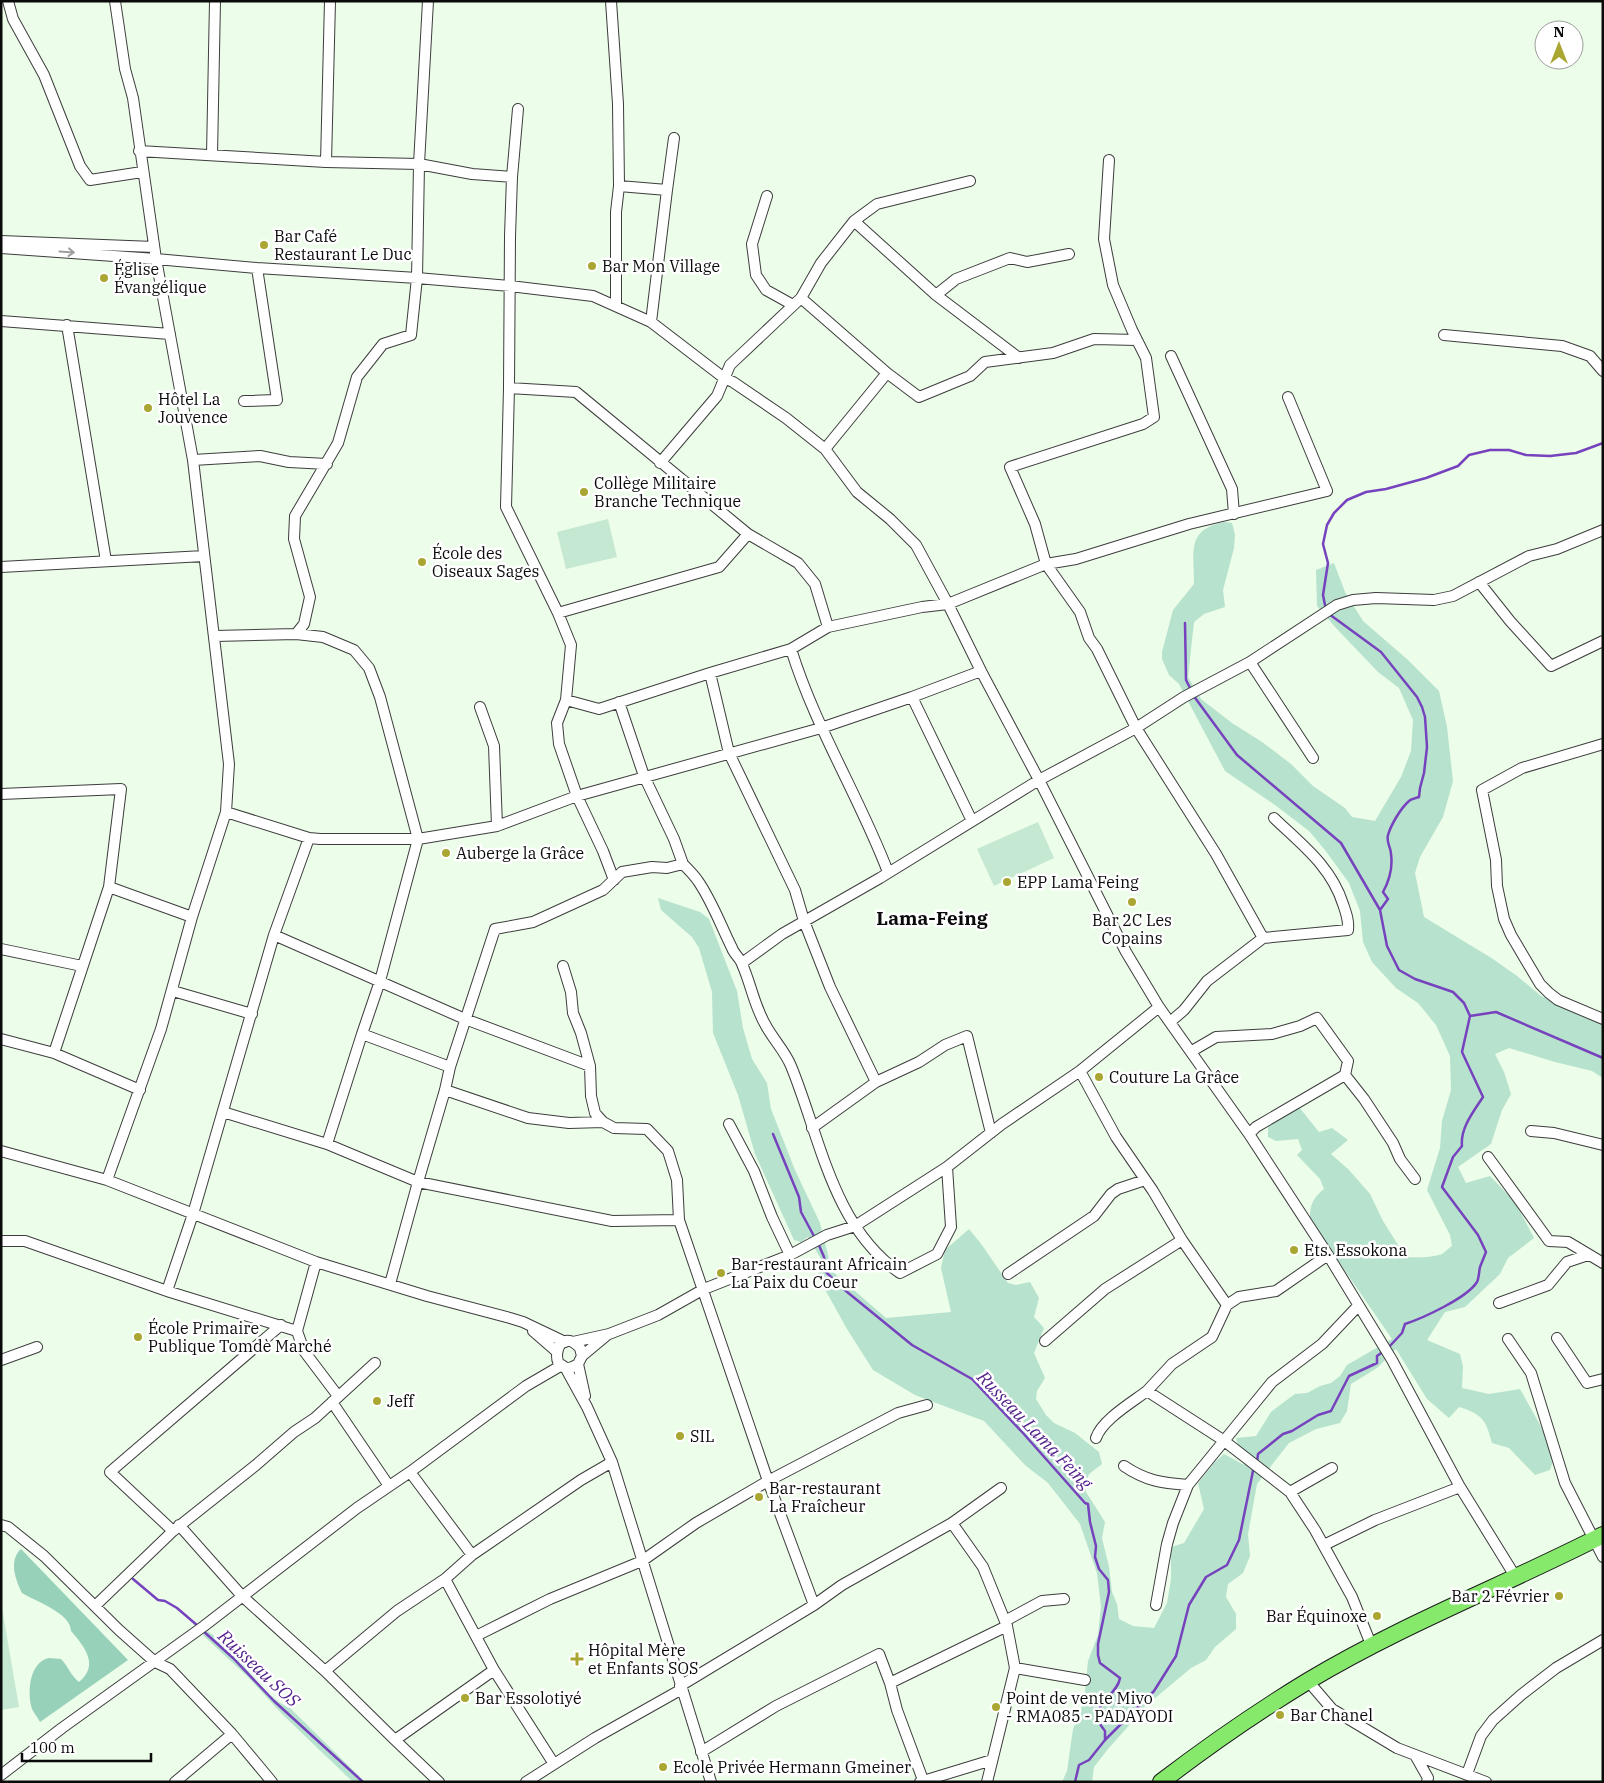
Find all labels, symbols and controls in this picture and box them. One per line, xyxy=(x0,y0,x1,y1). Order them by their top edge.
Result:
north arrow xyxy=(1534,20,1584,70)
text: N xyxy=(1553,23,1565,41)
place label: Bar Café Restaurant Le Duc xyxy=(274,226,412,264)
marker: Bar Café Restaurant Le Duc xyxy=(258,239,270,251)
one-way arrow xyxy=(59,248,75,257)
place label: Bar Mon Village xyxy=(602,256,720,276)
place label: Église Évangélique xyxy=(114,258,207,297)
marker: Bar Mon Village xyxy=(586,260,598,272)
marker: Église Évangélique xyxy=(98,272,110,284)
place label: Hôtel La Jouvence xyxy=(158,389,228,427)
marker: Hôtel La Jouvence xyxy=(142,402,154,414)
place label: Collège Militaire Branche Technique xyxy=(594,473,741,511)
marker: Collège Militaire Branche Technique xyxy=(578,486,590,498)
place label: École des Oiseaux Sages xyxy=(432,542,539,581)
marker: École des Oiseaux Sages xyxy=(416,556,428,568)
place label: Auberge la Grâce xyxy=(456,843,584,863)
marker: Auberge la Grâce xyxy=(440,847,452,859)
place label: EPP Lama Feing xyxy=(1017,872,1139,892)
marker: EPP Lama Feing xyxy=(1001,876,1013,888)
marker: Bar 2C Les Copains xyxy=(1126,896,1138,908)
district label: Lama-Feing xyxy=(876,906,988,930)
place label: Bar 2C Les Copains xyxy=(1092,910,1172,948)
place label: Couture La Grâce xyxy=(1109,1067,1239,1087)
marker: Couture La Grâce xyxy=(1093,1071,1105,1083)
place label: Ets. Essokona xyxy=(1304,1240,1408,1260)
marker: Ets. Essokona xyxy=(1288,1244,1300,1256)
place label: Bar-restaurant Africain La Paix du Coeur xyxy=(731,1254,907,1292)
marker: Bar-restaurant Africain La Paix du Coeur xyxy=(715,1267,727,1279)
place label: École Primaire Publique Tomdè Marché xyxy=(148,1317,332,1356)
marker: École Primaire Publique Tomdè Marché xyxy=(132,1331,144,1343)
water label: Russeau Lama Feing xyxy=(972,1365,1098,1495)
place label: Jeff xyxy=(387,1391,415,1411)
marker: Jeff xyxy=(371,1395,383,1407)
place label: SIL xyxy=(690,1426,714,1446)
marker: SIL xyxy=(674,1430,686,1442)
place label: Bar-restaurant La Fraîcheur xyxy=(769,1478,881,1516)
marker: Bar-restaurant La Fraîcheur xyxy=(753,1491,765,1503)
place label: Bar 2 Février xyxy=(1451,1586,1549,1606)
marker: Bar 2 Février xyxy=(1553,1590,1565,1602)
place label: Bar Équinoxe xyxy=(1266,1605,1367,1626)
marker: Bar Équinoxe xyxy=(1371,1610,1383,1622)
water label: Ruisseau SOS xyxy=(213,1624,306,1713)
place label: Hôpital Mère et Enfants SOS xyxy=(588,1640,698,1678)
marker: Hôpital Mère et Enfants SOS xyxy=(570,1652,584,1666)
place label: Bar Essolotiyé xyxy=(475,1688,582,1708)
place label: Point de vente Mivo - RMA085 - PADAYODI xyxy=(1006,1688,1173,1726)
marker: Bar Essolotiyé xyxy=(459,1692,471,1704)
marker: Point de vente Mivo - RMA085 - PADAYODI xyxy=(990,1701,1002,1713)
place label: Bar Chanel xyxy=(1290,1705,1373,1725)
marker: Bar Chanel xyxy=(1274,1709,1286,1721)
scale bar xyxy=(22,1730,151,1762)
text: 100 m xyxy=(30,1738,75,1757)
place label: Ecole Privée Hermann Gmeiner xyxy=(673,1757,911,1777)
marker: Ecole Privée Hermann Gmeiner xyxy=(657,1761,669,1773)

